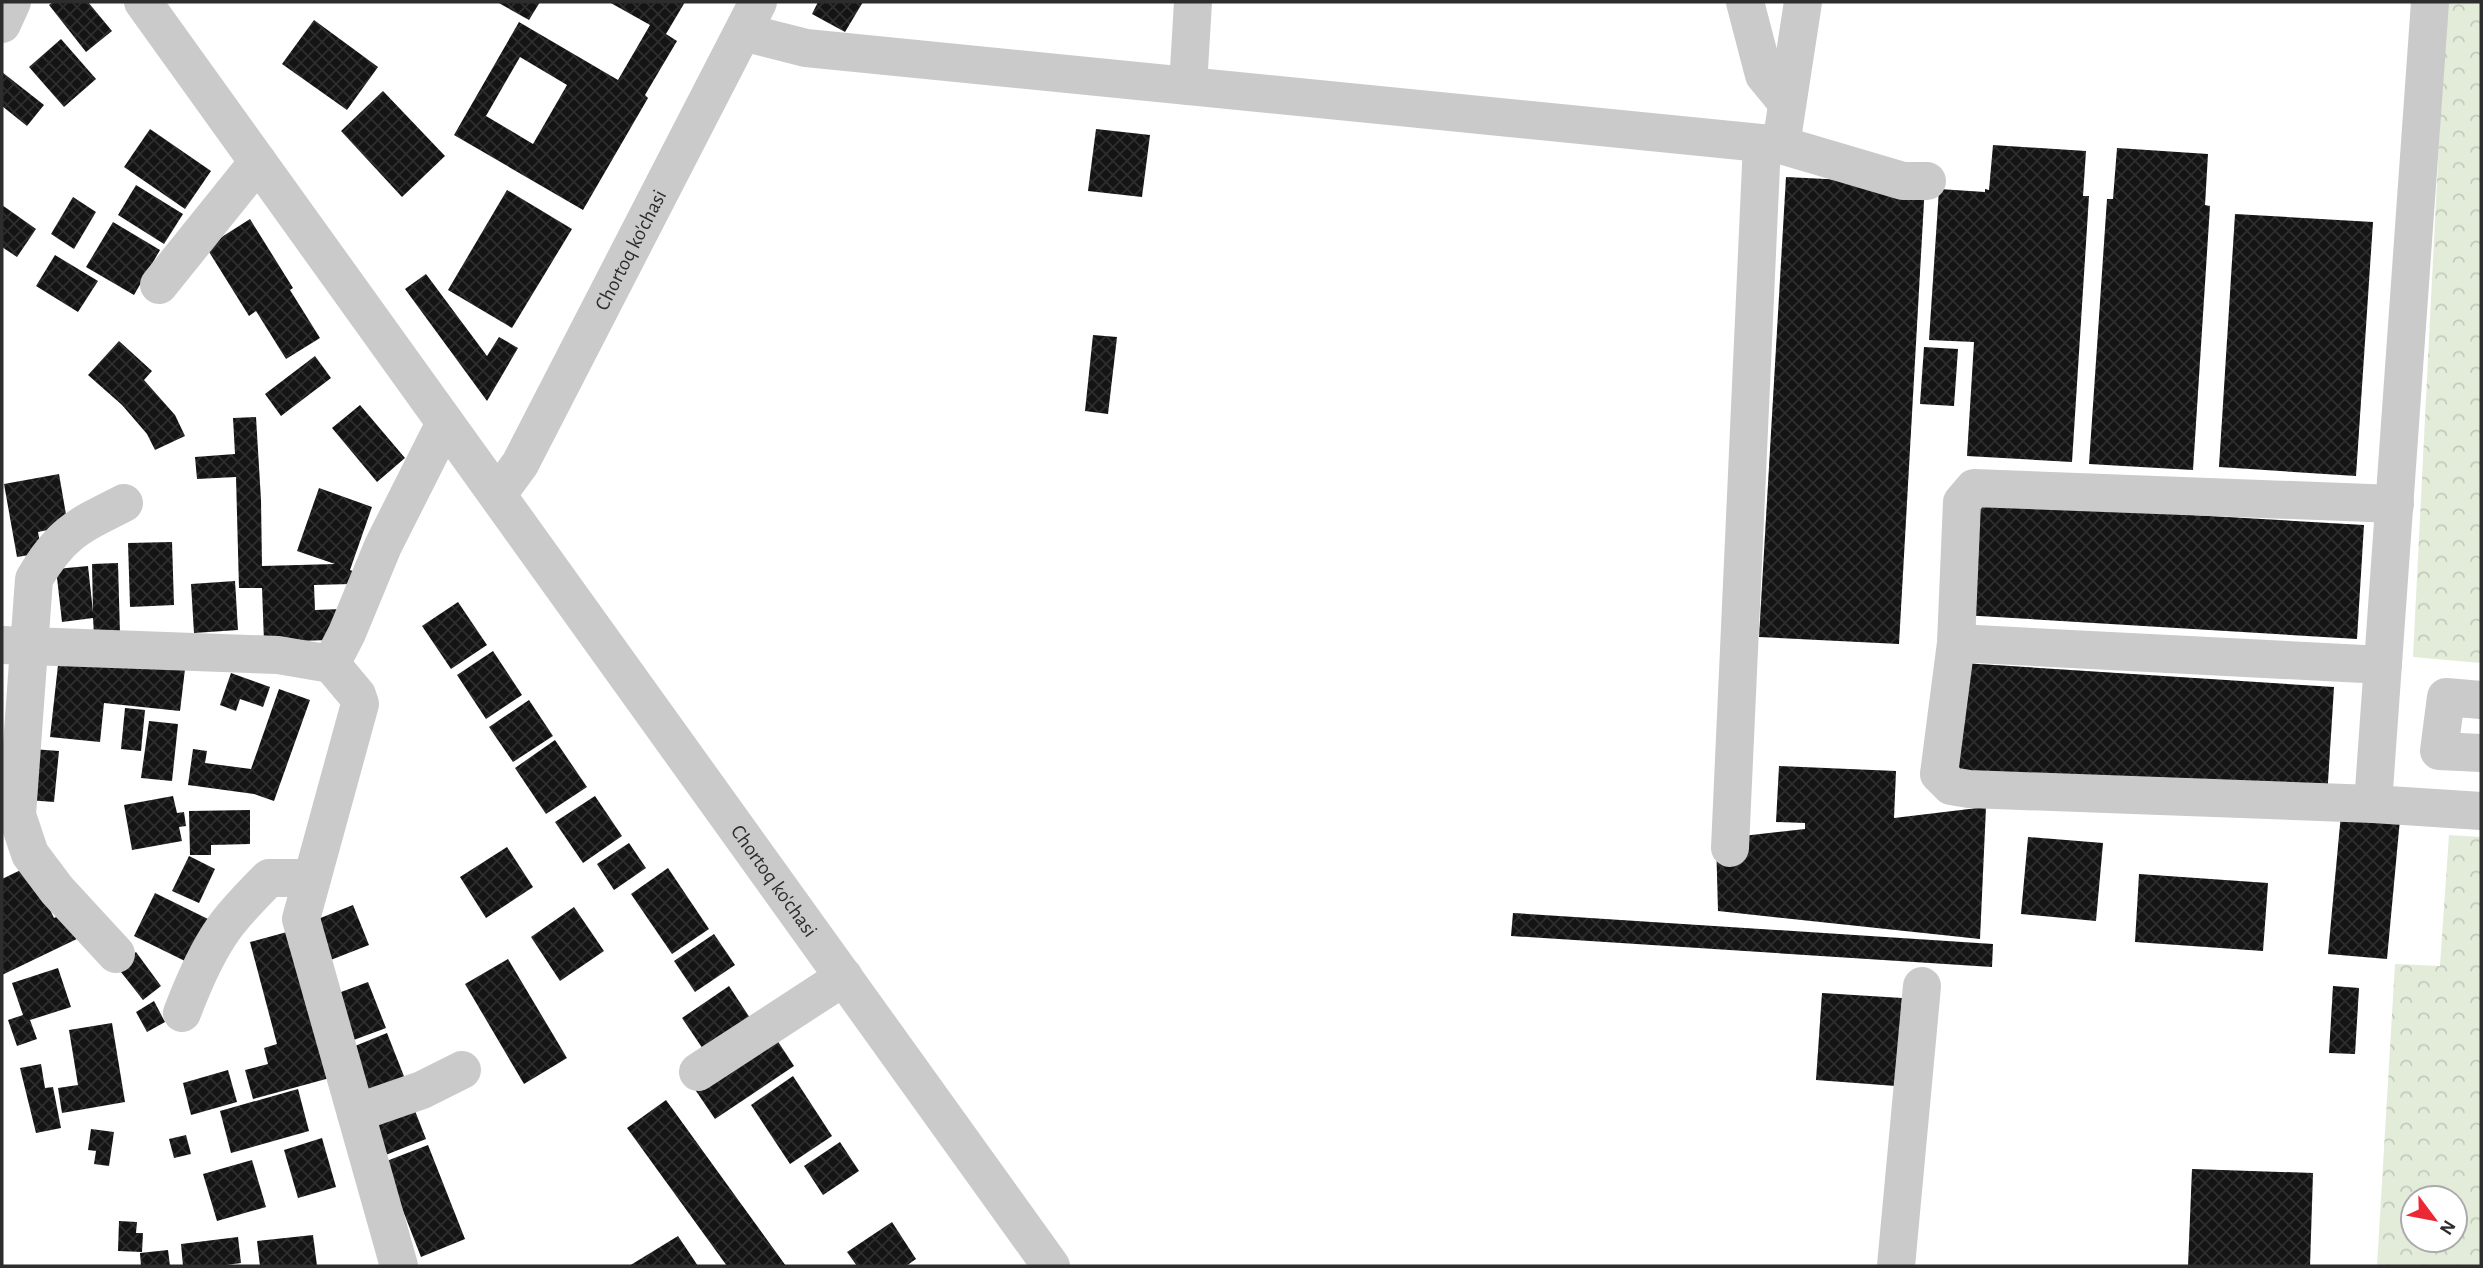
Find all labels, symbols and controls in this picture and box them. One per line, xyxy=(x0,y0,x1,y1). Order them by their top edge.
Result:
street label: Chortoq ko'chasi xyxy=(591,186,670,314)
street label: Chortoq ko'chasi xyxy=(727,821,821,941)
north arrow xyxy=(2399,1184,2469,1254)
text: N xyxy=(2436,1217,2459,1238)

